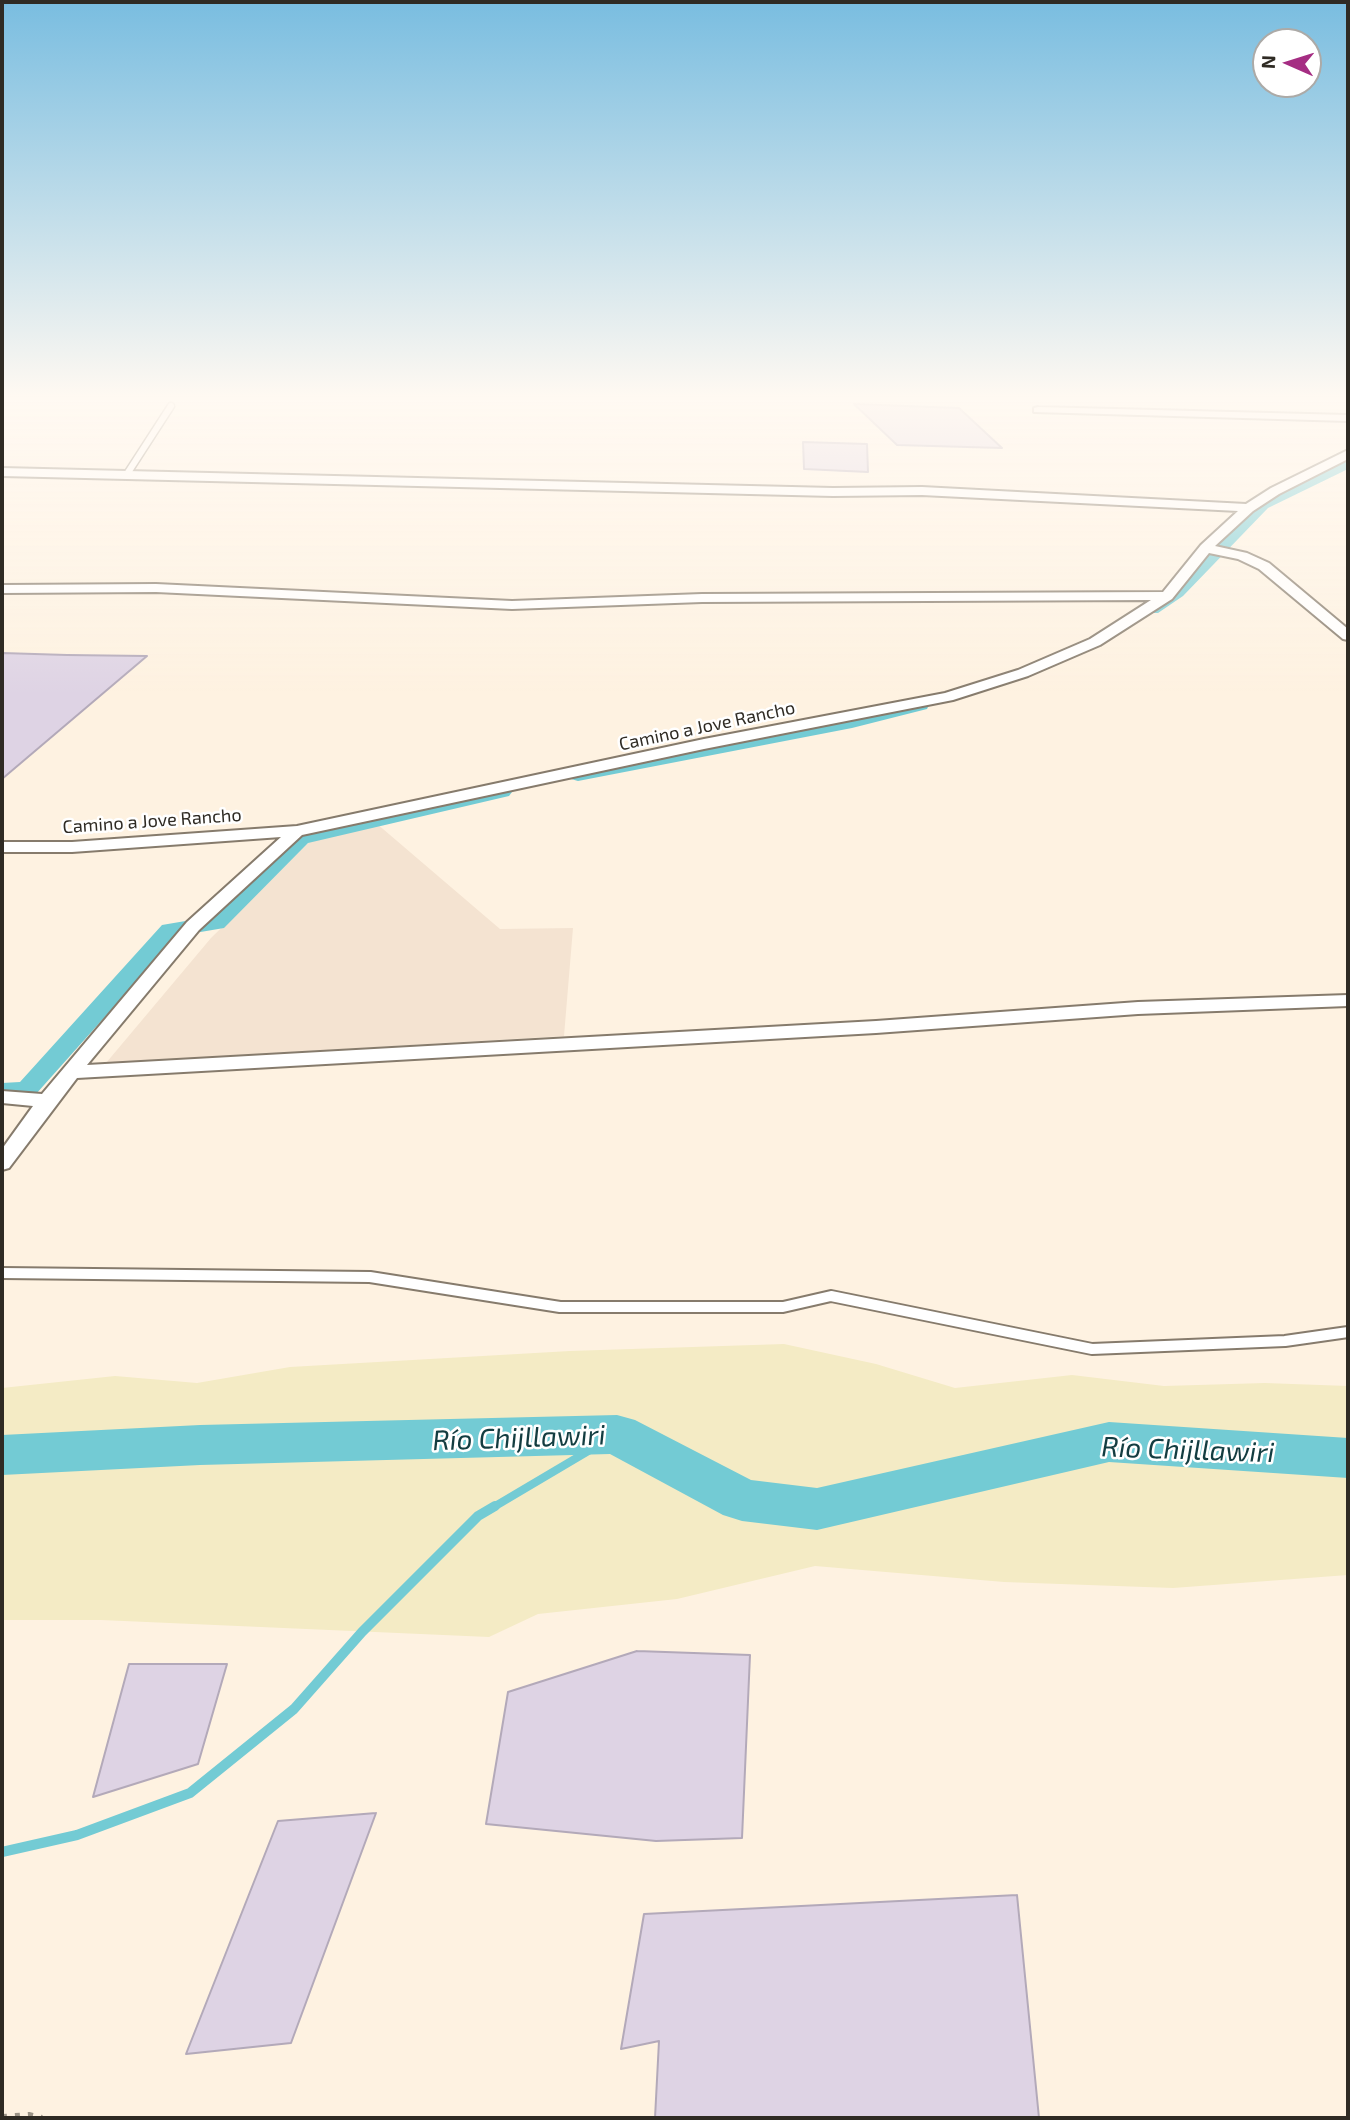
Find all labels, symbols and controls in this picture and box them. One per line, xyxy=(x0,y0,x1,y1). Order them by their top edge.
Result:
north arrow xyxy=(1252,28,1322,98)
text: N xyxy=(1256,55,1279,69)
street label: Camino a Jove Rancho xyxy=(617,697,797,755)
street label: Camino a Jove Rancho xyxy=(62,804,242,838)
water label: Río Chijllawiri xyxy=(432,1418,606,1458)
water label: Río Chijllawiri xyxy=(1101,1430,1275,1470)

